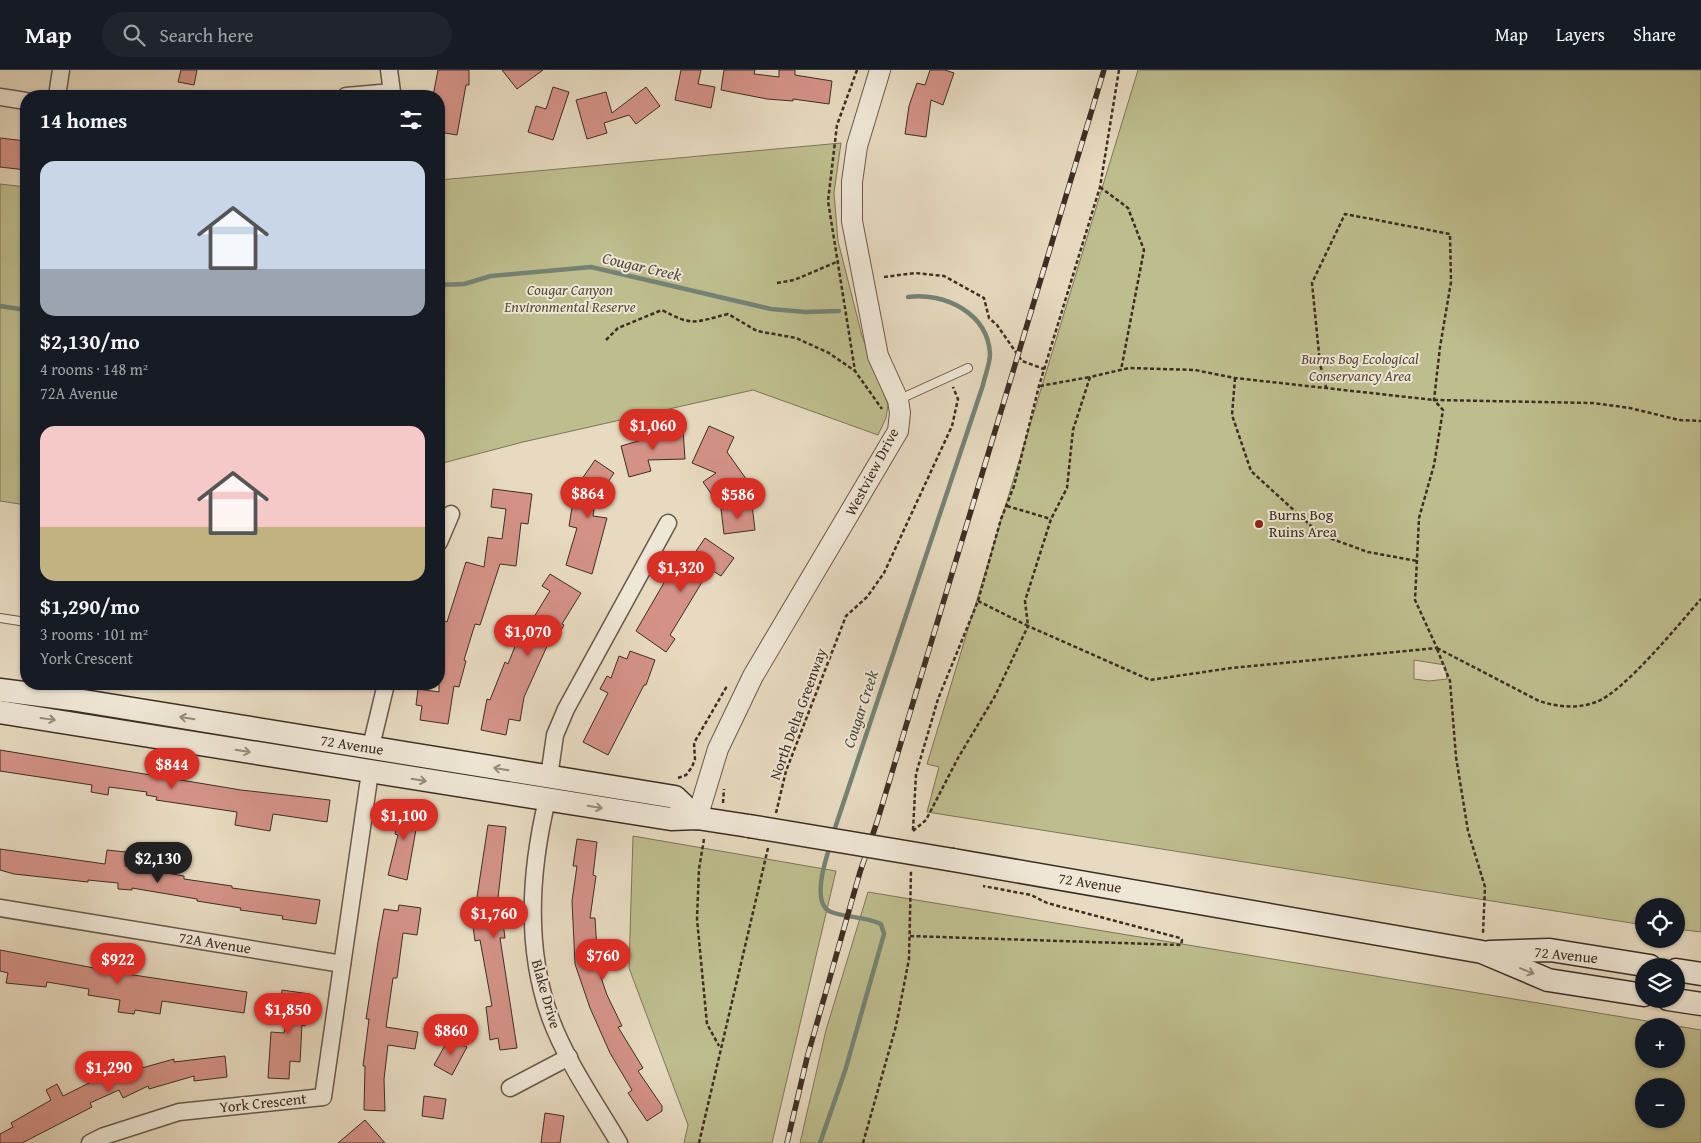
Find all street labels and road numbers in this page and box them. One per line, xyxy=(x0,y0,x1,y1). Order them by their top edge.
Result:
street label: Westview Drive xyxy=(840,424,904,519)
street label: North Delta Greenway xyxy=(764,644,831,783)
street label: 72 Avenue xyxy=(319,729,385,760)
street label: 72 Avenue xyxy=(1057,867,1123,898)
street label: 72A Avenue xyxy=(177,926,253,959)
street label: 72 Avenue xyxy=(1533,941,1599,968)
street label: Blake Drive xyxy=(527,957,566,1031)
street label: York Crescent xyxy=(218,1087,308,1118)

